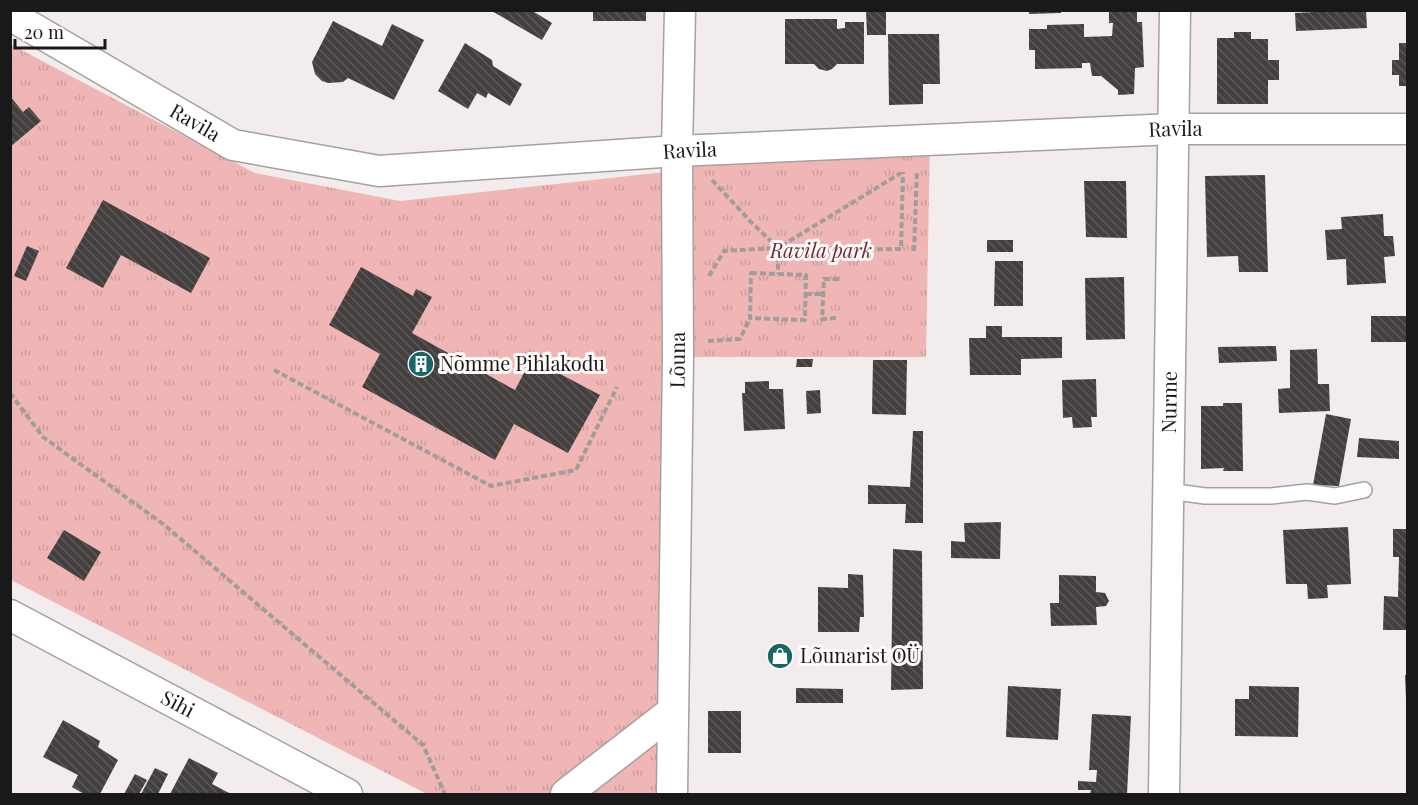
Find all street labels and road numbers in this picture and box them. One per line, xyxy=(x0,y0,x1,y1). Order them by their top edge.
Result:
street label: Ravila xyxy=(165,96,226,147)
street label: Ravila xyxy=(1148,114,1203,142)
street label: Ravila xyxy=(662,134,718,164)
street label: Lõuna xyxy=(663,332,690,388)
street label: Nurme xyxy=(1154,371,1182,433)
street label: Sihi xyxy=(157,683,200,723)

